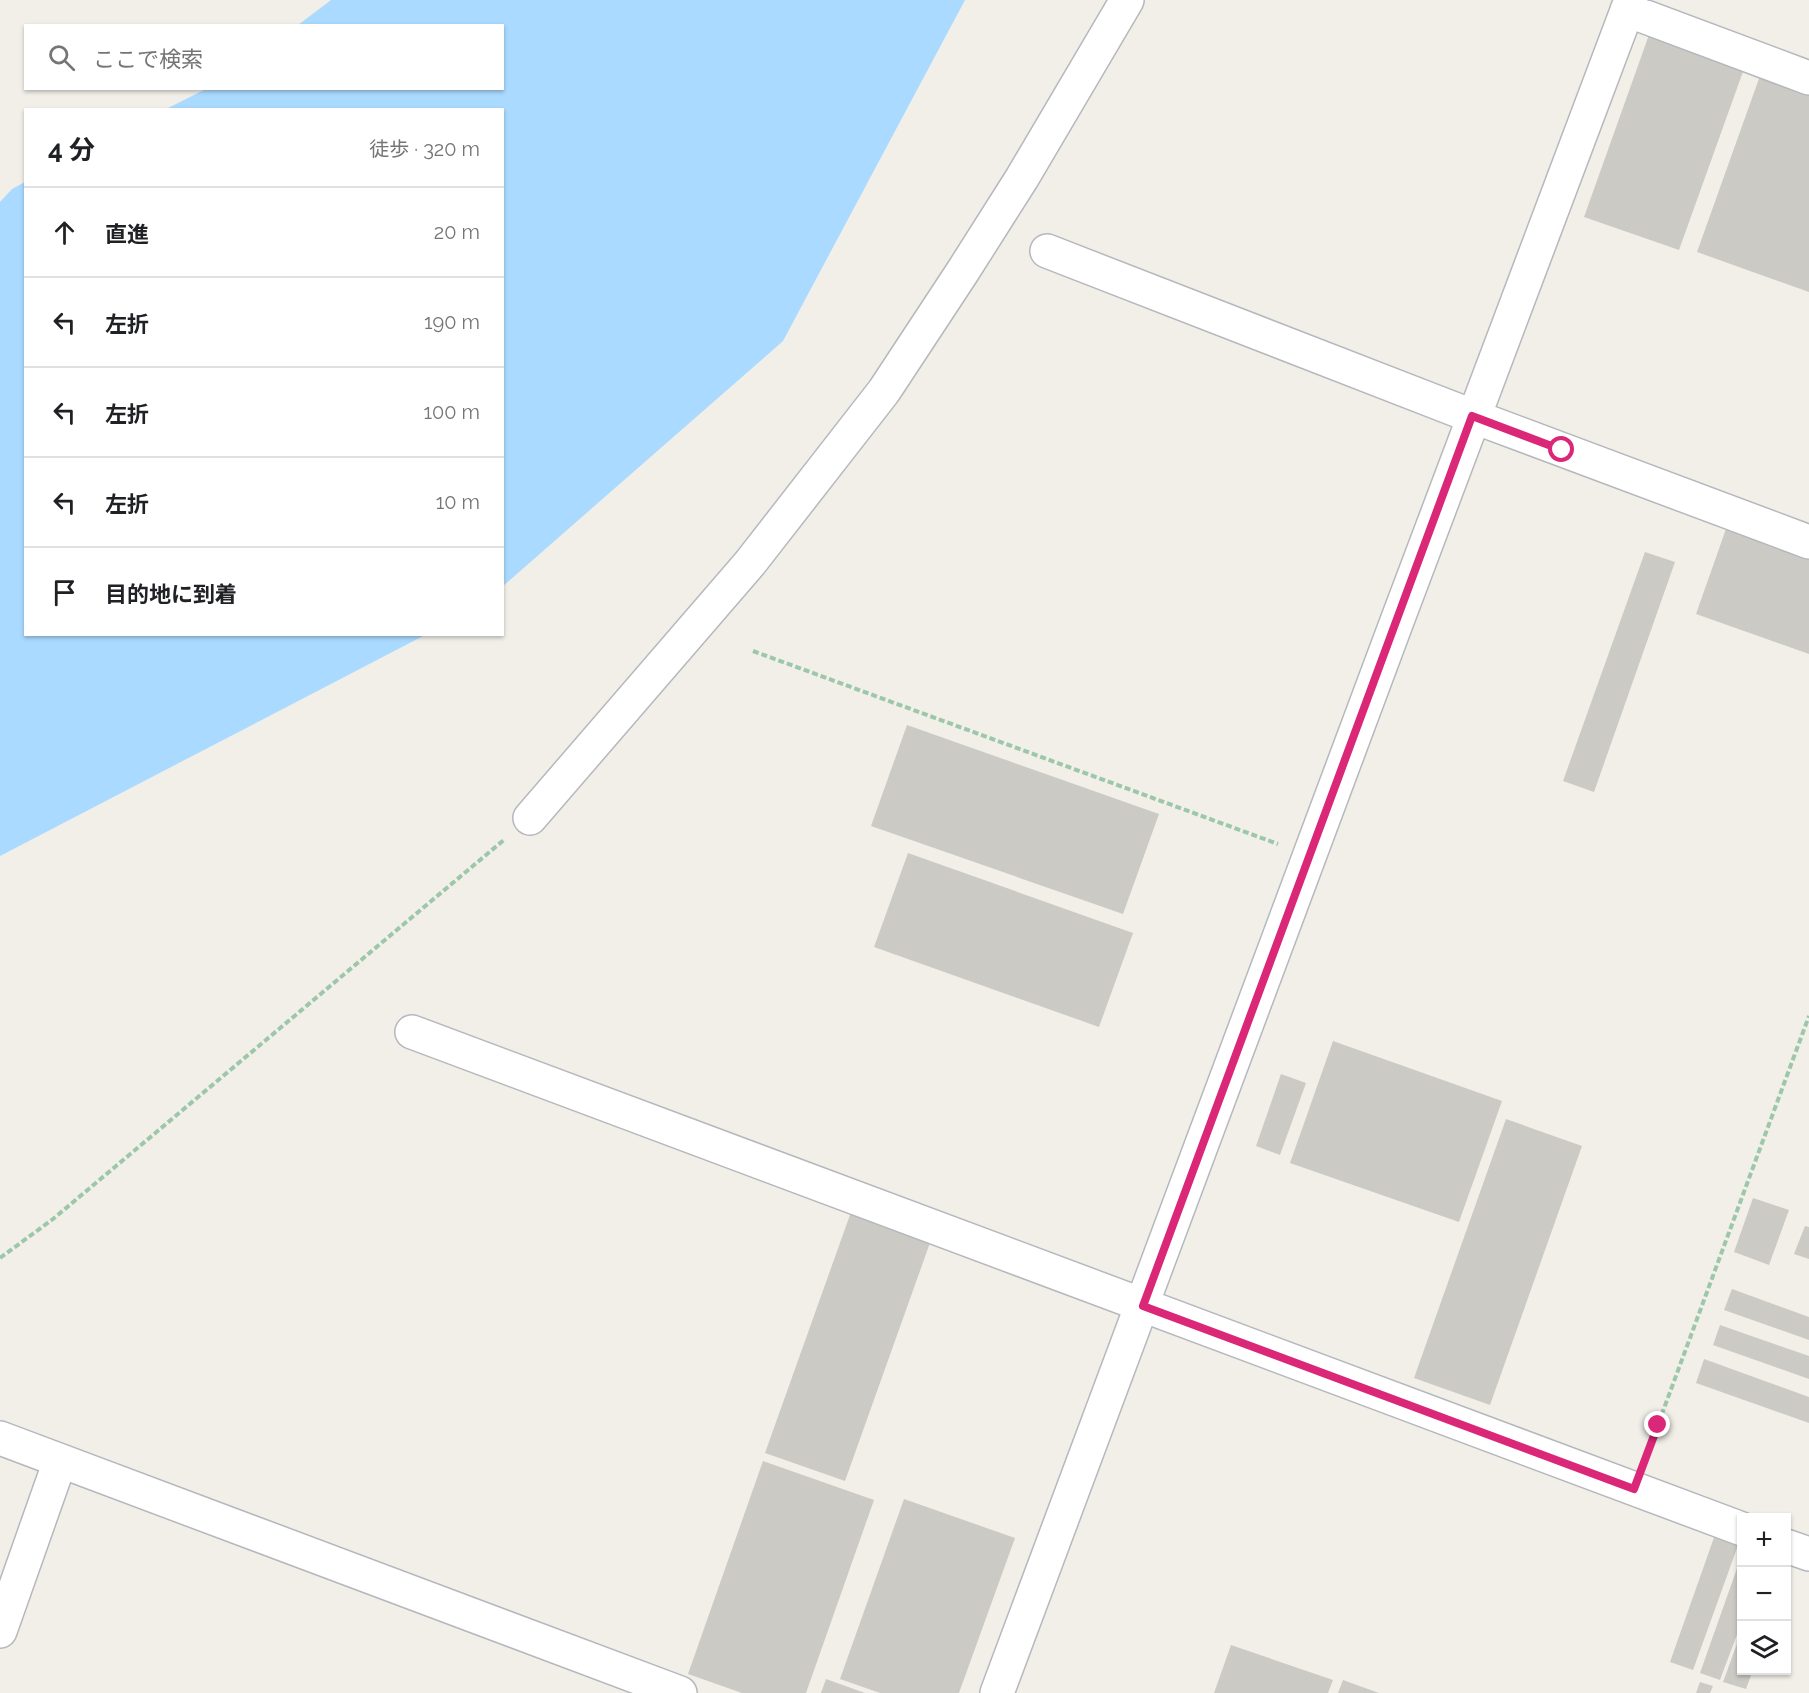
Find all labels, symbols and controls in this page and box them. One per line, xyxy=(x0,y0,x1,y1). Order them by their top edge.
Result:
search box xyxy=(24,24,504,90)
icon: search xyxy=(45,41,78,74)
text: ここで検索 xyxy=(93,46,203,72)
text: 4 分 xyxy=(48,135,95,165)
text: 徒歩 · 320 m xyxy=(369,137,480,161)
icon: ahead xyxy=(48,216,81,249)
text: 20 m xyxy=(434,220,480,244)
text: 直進 xyxy=(105,221,149,247)
icon: left xyxy=(48,306,81,339)
text: 190 m xyxy=(424,310,480,334)
text: 左折 xyxy=(105,311,149,337)
icon: left xyxy=(48,396,81,429)
text: 100 m xyxy=(423,400,480,424)
text: 左折 xyxy=(105,401,149,427)
route start xyxy=(1548,436,1574,462)
icon: left xyxy=(48,486,81,519)
text: 10 m xyxy=(436,490,480,514)
text: 左折 xyxy=(105,491,149,517)
icon: arrive xyxy=(48,576,81,609)
text: 目的地に到着 xyxy=(105,581,237,607)
route end xyxy=(1644,1411,1670,1437)
map controls xyxy=(1737,1513,1791,1675)
button: + xyxy=(1737,1513,1791,1567)
button: − xyxy=(1737,1567,1791,1621)
button: layers xyxy=(1737,1621,1791,1675)

